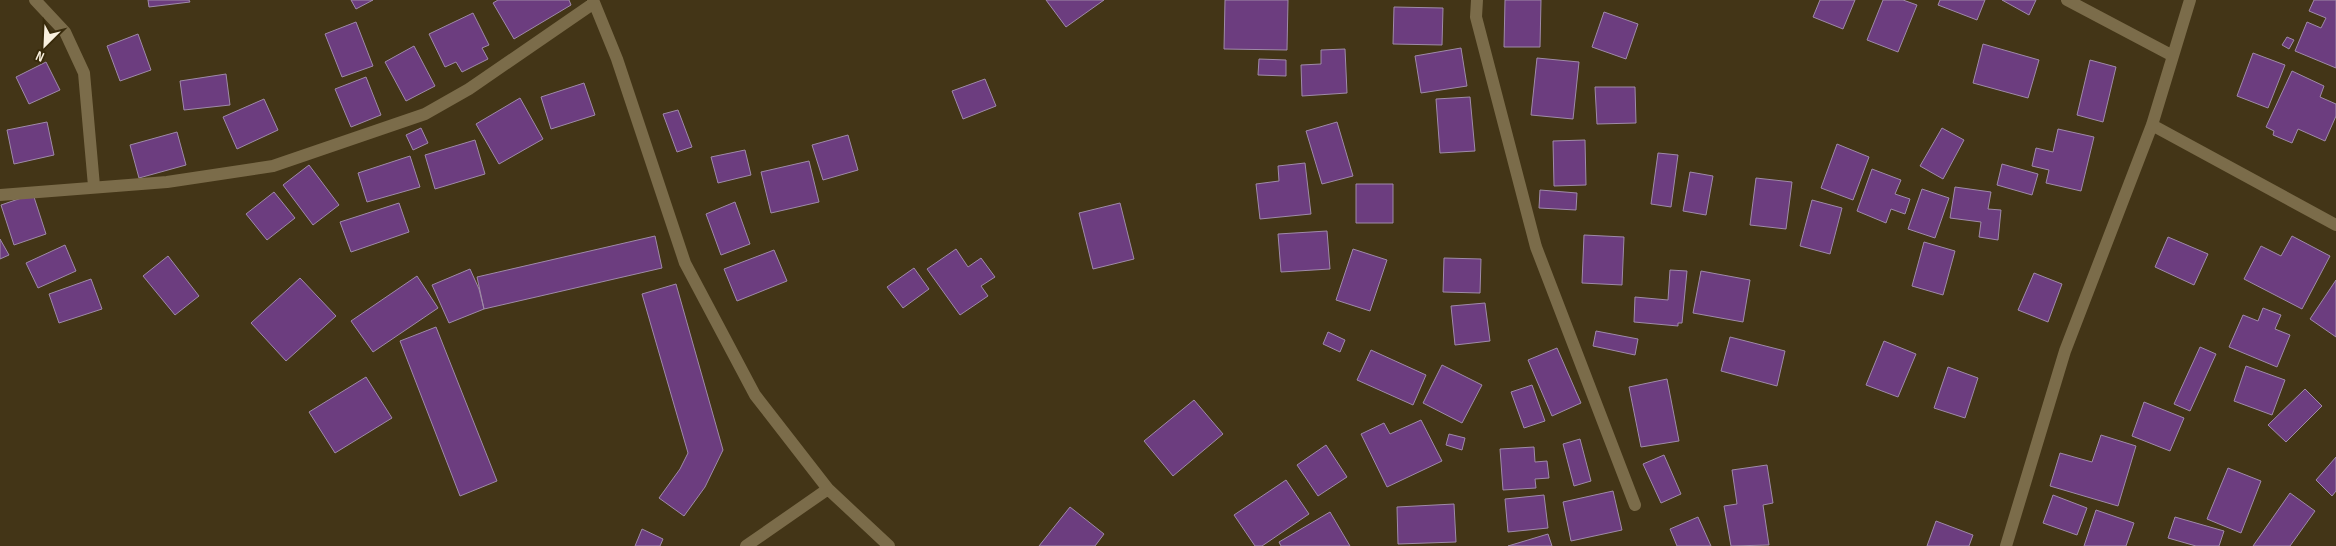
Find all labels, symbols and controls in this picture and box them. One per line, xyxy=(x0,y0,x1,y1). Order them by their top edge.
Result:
north arrow xyxy=(20,20,70,70)
text: N xyxy=(33,47,47,66)

